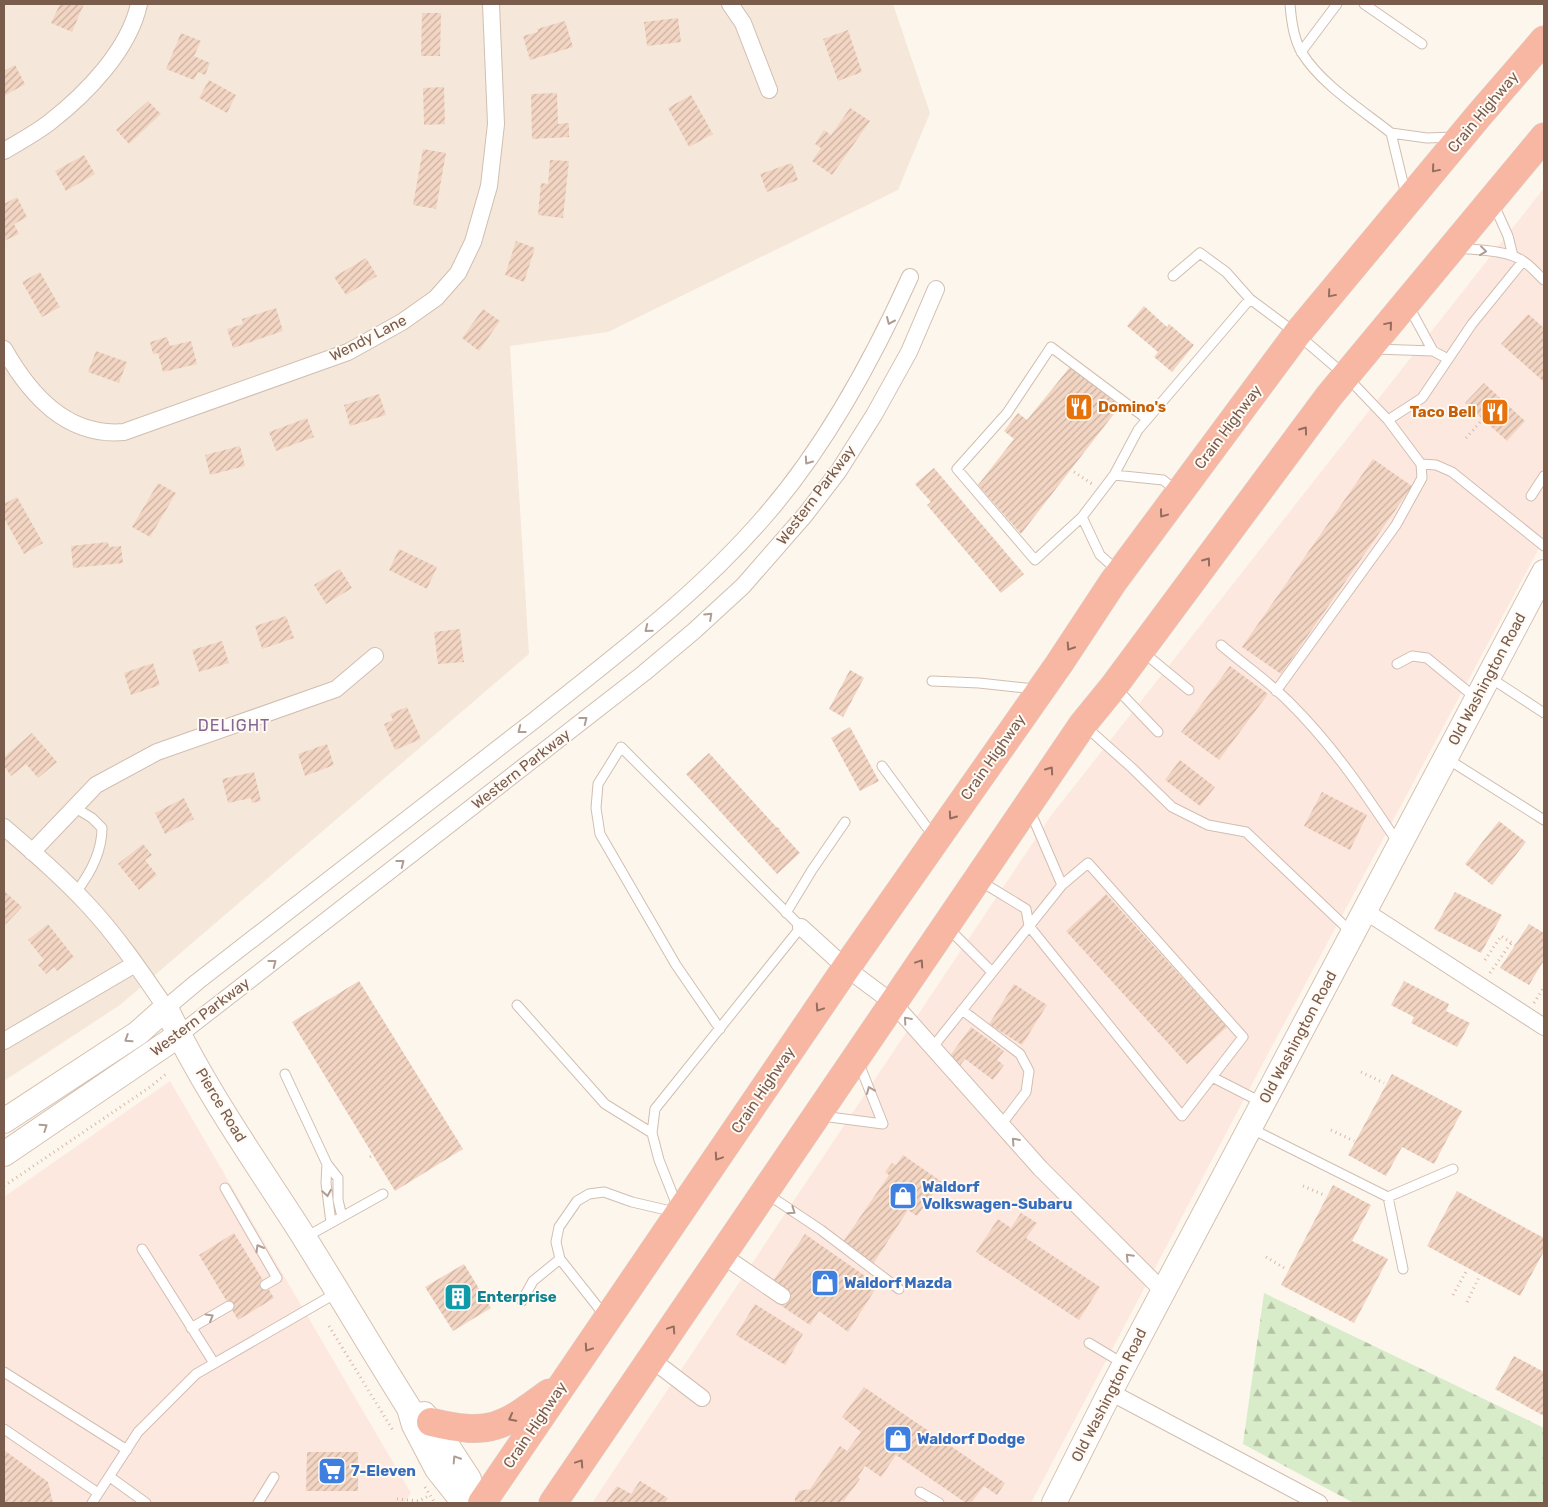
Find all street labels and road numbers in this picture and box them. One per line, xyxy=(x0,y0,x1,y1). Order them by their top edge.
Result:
street label: Crain Highway xyxy=(1444,68,1522,156)
street label: Wendy Lane xyxy=(327,311,409,365)
street label: Crain Highway xyxy=(1190,381,1266,473)
street label: Western Parkway xyxy=(773,442,859,548)
street label: Old Washington Road xyxy=(1444,610,1530,748)
street label: Crain Highway xyxy=(957,711,1029,803)
street label: Western Parkway xyxy=(468,725,574,813)
street label: Old Washington Road xyxy=(1255,968,1341,1106)
street label: Western Parkway xyxy=(147,974,253,1060)
street label: Crain Highway xyxy=(727,1043,799,1137)
street label: Pierce Road xyxy=(192,1065,250,1145)
street label: Old Washington Road xyxy=(1068,1325,1150,1465)
street label: Crain Highway xyxy=(499,1378,571,1472)

